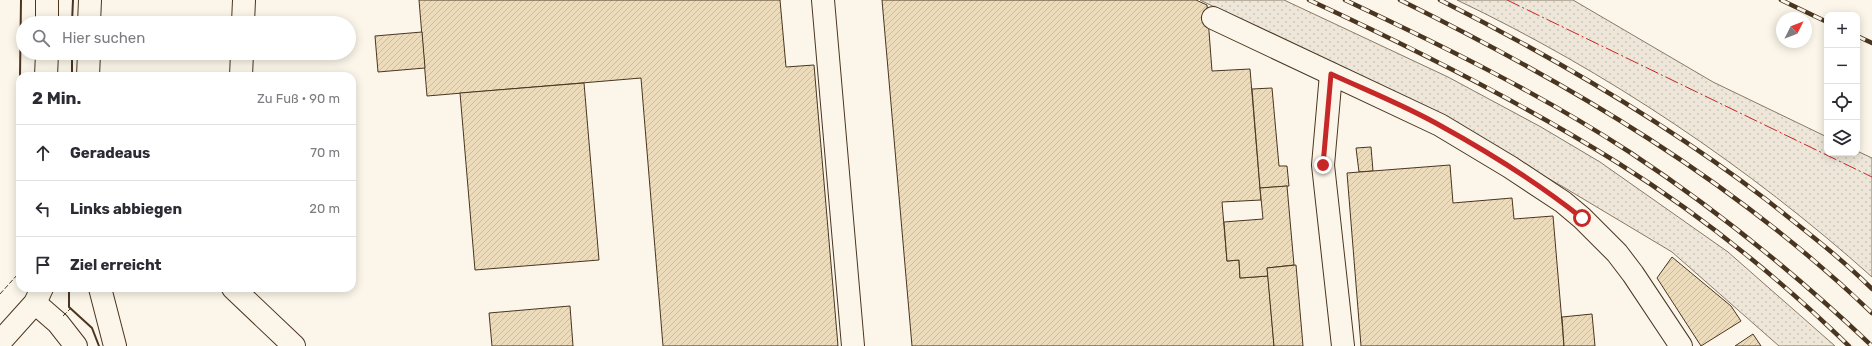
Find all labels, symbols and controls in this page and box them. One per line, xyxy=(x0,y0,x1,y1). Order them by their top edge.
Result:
north arrow xyxy=(1776,12,1812,48)
map controls xyxy=(1824,12,1860,156)
button: + xyxy=(1824,12,1860,48)
search box xyxy=(16,16,356,60)
icon: search xyxy=(30,27,52,49)
text: Hier suchen xyxy=(62,29,145,47)
button: − xyxy=(1824,48,1860,84)
button: locate xyxy=(1824,84,1860,120)
text: 2 Min. xyxy=(32,88,81,108)
text: Zu Fuß · 90 m xyxy=(257,91,340,106)
button: layers xyxy=(1824,120,1860,156)
icon: ahead xyxy=(32,142,54,164)
text: Geradeaus xyxy=(70,144,150,162)
text: 70 m xyxy=(310,145,340,160)
route end xyxy=(1314,156,1332,174)
icon: left xyxy=(32,198,54,220)
text: Links abbiegen xyxy=(70,200,182,218)
text: 20 m xyxy=(309,201,340,216)
route start xyxy=(1573,209,1591,227)
icon: arrive xyxy=(32,254,54,276)
text: Ziel erreicht xyxy=(70,256,162,274)

